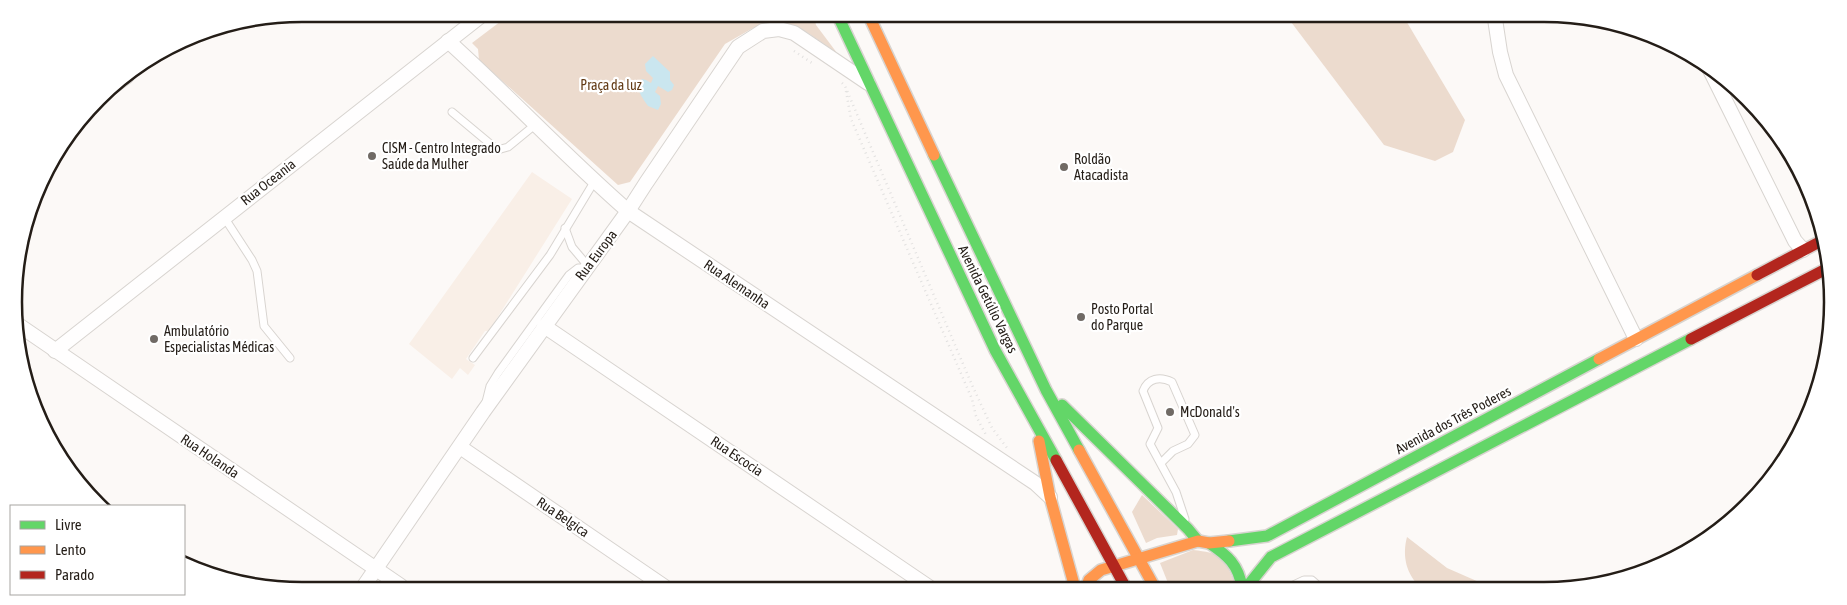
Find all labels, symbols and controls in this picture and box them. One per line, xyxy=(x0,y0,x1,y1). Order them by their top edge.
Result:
park label: Praça da luz xyxy=(580,77,642,93)
place label: CISM - Centro Integrado Saúde da Mulher xyxy=(382,140,501,172)
marker: CISM - Centro Integrado Saúde da Mulher xyxy=(366,150,378,162)
place label: Roldão Atacadista xyxy=(1074,151,1128,183)
street label: Rua Oceania xyxy=(237,156,299,208)
marker: Roldão Atacadista xyxy=(1058,161,1070,173)
street label: Rua Europa xyxy=(572,227,620,283)
street label: Avenida Getúlio Vargas xyxy=(955,243,1021,355)
street label: Rua Alemanha xyxy=(701,256,773,312)
place label: Posto Portal do Parque xyxy=(1091,301,1153,333)
marker: Posto Portal do Parque xyxy=(1075,311,1087,323)
place label: Ambulatório Especialistas Médicas xyxy=(164,323,274,355)
marker: Ambulatório Especialistas Médicas xyxy=(148,333,160,345)
street label: Avenida dos Três Poderes xyxy=(1393,383,1513,457)
place label: McDonald's xyxy=(1180,404,1240,420)
marker: McDonald's xyxy=(1164,406,1176,418)
street label: Rua Holanda xyxy=(178,431,242,481)
street label: Rua Escocia xyxy=(708,433,766,479)
street label: Rua Belgica xyxy=(534,494,592,540)
legend xyxy=(10,505,185,595)
text: Livre xyxy=(55,516,82,533)
text: Lento xyxy=(55,541,86,558)
text: Parado xyxy=(55,566,94,583)

